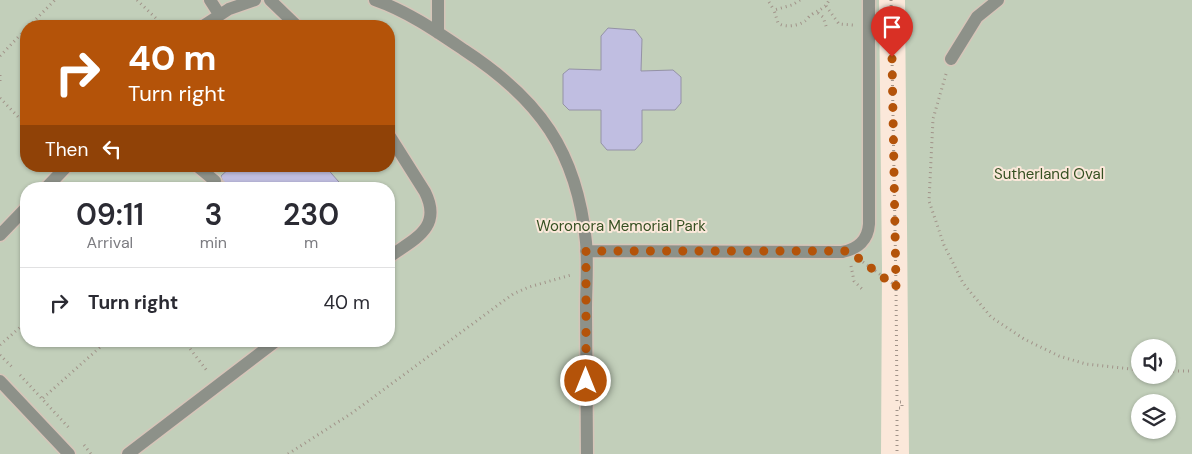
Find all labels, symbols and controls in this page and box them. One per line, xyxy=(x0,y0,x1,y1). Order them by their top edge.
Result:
pin xyxy=(871,6,913,57)
icon: arrive xyxy=(878,13,906,41)
text: 40 m xyxy=(128,35,217,81)
icon: right xyxy=(45,40,110,105)
text: Turn right xyxy=(128,79,225,108)
icon: left xyxy=(98,135,126,163)
text: Then xyxy=(45,137,88,162)
park label: Sutherland Oval xyxy=(994,164,1104,184)
text: 09:11 xyxy=(76,195,144,234)
text: 3 xyxy=(204,195,222,234)
text: 230 xyxy=(283,195,339,234)
park label: Woronora Memorial Park xyxy=(536,216,706,236)
text: Arrival xyxy=(87,232,133,253)
text: min xyxy=(200,232,227,253)
text: m xyxy=(304,232,318,253)
icon: right xyxy=(45,289,73,317)
text: Turn right xyxy=(88,290,178,315)
text: 40 m xyxy=(323,290,370,315)
map controls xyxy=(1131,339,1176,439)
button: sound xyxy=(1131,339,1176,384)
position arrow xyxy=(559,354,611,406)
button: layers xyxy=(1131,394,1176,439)

